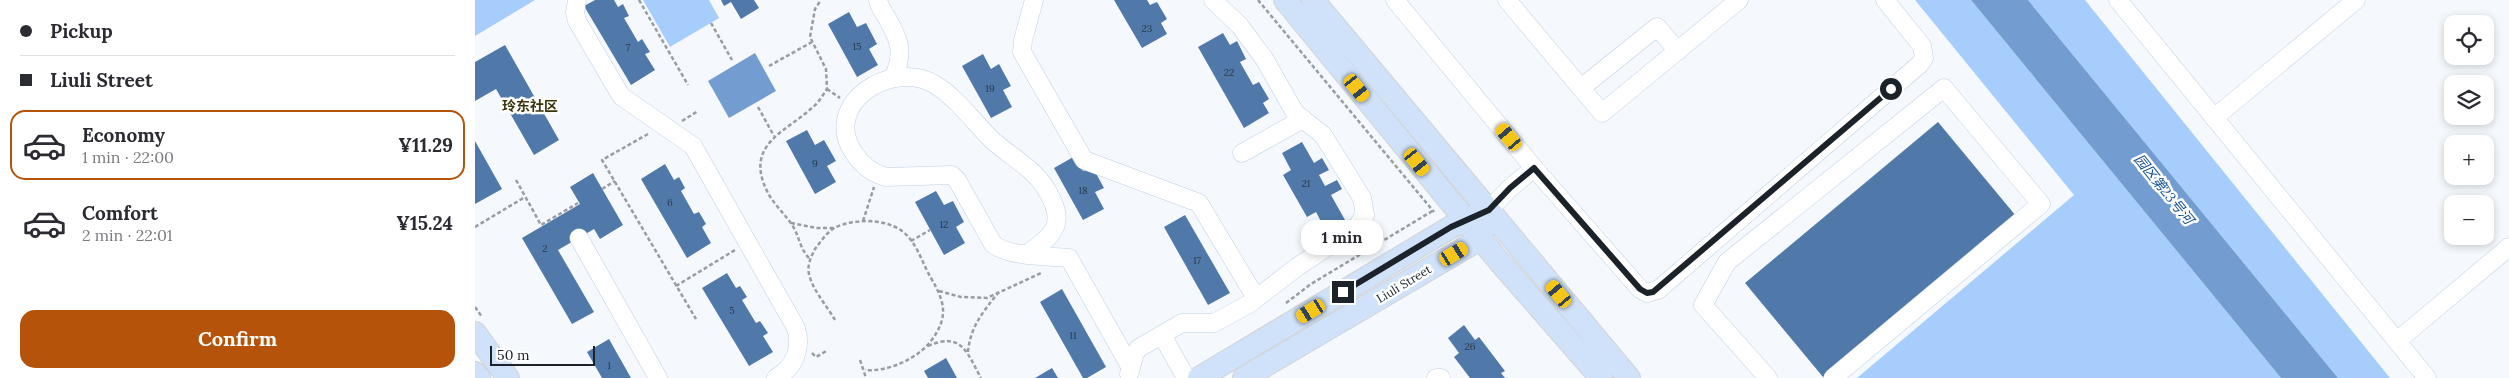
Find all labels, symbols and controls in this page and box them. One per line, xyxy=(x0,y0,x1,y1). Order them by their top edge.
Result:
map controls xyxy=(2444,15,2494,245)
button: locate xyxy=(2444,15,2494,65)
text: Pickup xyxy=(50,19,113,43)
house number: 23 xyxy=(1142,22,1153,35)
house number: 15 xyxy=(852,40,862,53)
house number: 7 xyxy=(626,41,631,54)
house number: 22 xyxy=(1224,66,1234,79)
text: Liuli Street xyxy=(50,68,153,92)
car xyxy=(1341,72,1372,104)
button: layers xyxy=(2444,75,2494,125)
route start xyxy=(1880,78,1902,100)
house number: 19 xyxy=(985,82,995,95)
district label: 玲东社区 xyxy=(502,97,558,115)
car xyxy=(1493,121,1524,153)
icon: car xyxy=(22,123,67,168)
text: Economy xyxy=(82,123,165,147)
text: ¥11.29 xyxy=(398,133,453,157)
button: + xyxy=(2444,135,2494,185)
car xyxy=(1401,146,1432,178)
text: 1 min · 22:00 xyxy=(82,147,174,167)
water label: 园区第23号河 xyxy=(2130,150,2200,230)
house number: 9 xyxy=(812,157,818,170)
house number: 21 xyxy=(1301,177,1311,190)
house number: 18 xyxy=(1078,184,1088,197)
button: − xyxy=(2444,195,2494,245)
house number: 6 xyxy=(667,196,673,209)
icon: car xyxy=(22,201,67,246)
text: Comfort xyxy=(82,201,158,225)
text: ¥15.24 xyxy=(396,211,453,235)
house number: 12 xyxy=(939,218,949,231)
callout: 1 min xyxy=(1302,220,1384,254)
text: 2 min · 22:01 xyxy=(82,225,173,245)
text: 1 min xyxy=(1322,227,1362,247)
car xyxy=(1437,240,1470,268)
house number: 2 xyxy=(542,242,548,255)
house number: 17 xyxy=(1193,254,1202,267)
street label: Liuli Street xyxy=(1374,261,1434,306)
car xyxy=(1543,278,1574,310)
route end xyxy=(1332,281,1354,303)
car xyxy=(1294,297,1327,325)
house number: 5 xyxy=(729,304,735,317)
button: Confirm xyxy=(20,310,455,368)
house number: 11 xyxy=(1069,329,1077,342)
house number: 26 xyxy=(1464,340,1476,353)
scale bar xyxy=(490,343,595,366)
text: 50 m xyxy=(497,346,530,364)
house number: 1 xyxy=(607,359,611,372)

